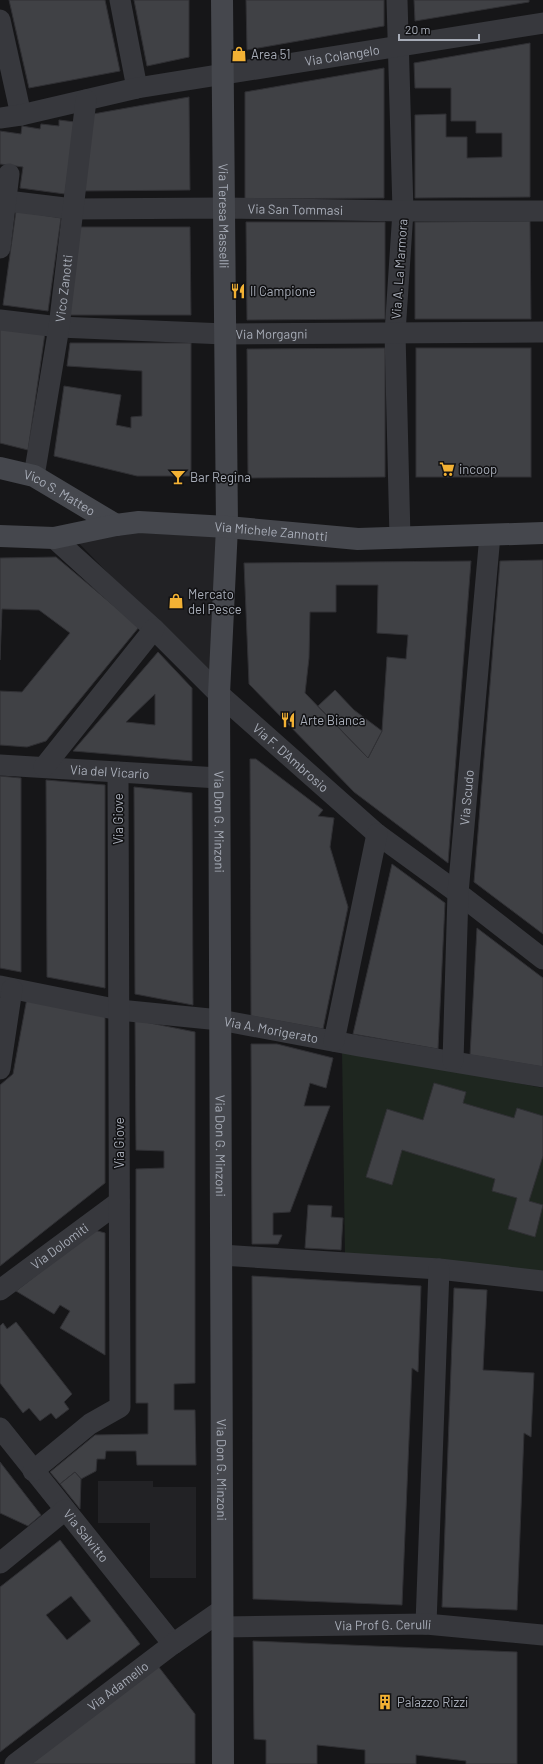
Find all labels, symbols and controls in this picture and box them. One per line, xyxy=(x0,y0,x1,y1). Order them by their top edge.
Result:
scale bar xyxy=(399,16,479,42)
text: 20 m xyxy=(405,22,431,36)
street label: Via Colangelo xyxy=(303,41,381,69)
shop icon: Area 51 xyxy=(230,45,248,63)
place label: Area 51 xyxy=(251,46,291,62)
street label: Via Teresa Masselli xyxy=(216,163,233,269)
street label: Via San Tommasi xyxy=(248,200,343,218)
street label: Via A. La Marmora xyxy=(388,218,410,320)
street label: Vico Zanotti xyxy=(52,254,76,323)
restaurant icon: Il Campione xyxy=(229,282,247,300)
place label: Il Campione xyxy=(250,283,316,299)
street label: Via Morgagni xyxy=(235,325,308,342)
supermarket icon: incoop xyxy=(438,460,456,478)
place label: incoop xyxy=(459,461,497,477)
street label: Vico S. Matteo xyxy=(22,466,98,519)
bar icon: Bar Regina xyxy=(169,468,187,486)
place label: Bar Regina xyxy=(190,469,251,485)
street label: Via Michele Zannotti xyxy=(214,518,328,544)
place label: Mercato del Pesce xyxy=(188,586,242,617)
shop icon: Mercato del Pesce xyxy=(167,592,185,610)
restaurant icon: Arte Bianca xyxy=(279,711,297,729)
place label: Arte Bianca xyxy=(300,712,365,728)
street label: Via F. D'Ambrosio xyxy=(249,720,332,795)
street label: Via del Vicario xyxy=(70,761,150,782)
street label: Via Scudo xyxy=(456,769,477,826)
street label: Via Don G. Minzoni xyxy=(211,771,228,873)
street label: Via Giove xyxy=(110,793,126,845)
street label: Via A. Morigerato xyxy=(223,1013,320,1046)
street label: Via Don G. Minzoni xyxy=(212,1095,229,1197)
street label: Via Giove xyxy=(111,1117,127,1169)
street label: Via Dolomiti xyxy=(28,1219,91,1273)
street label: Via Don G. Minzoni xyxy=(214,1419,230,1521)
street label: Via Salvitto xyxy=(60,1506,112,1565)
street label: Via Prof G. Cerulli xyxy=(334,1616,432,1633)
street label: Via Adamello xyxy=(84,1658,151,1714)
building icon: Palazzo Rizzi xyxy=(376,1693,394,1711)
place label: Palazzo Rizzi xyxy=(397,1694,468,1710)

